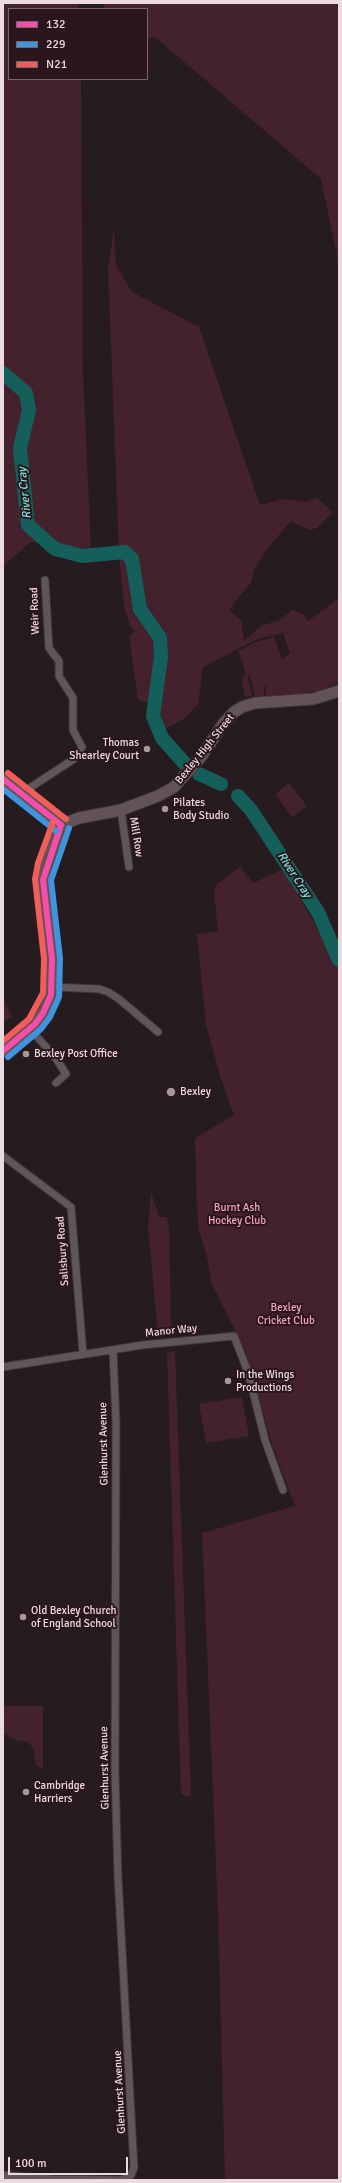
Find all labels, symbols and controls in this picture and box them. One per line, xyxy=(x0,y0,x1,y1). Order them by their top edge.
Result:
legend xyxy=(8,8,148,80)
text: 132 xyxy=(46,17,65,32)
text: 229 xyxy=(46,37,65,52)
text: N21 xyxy=(46,57,67,72)
water label: River Cray xyxy=(15,466,35,520)
street label: Weir Road xyxy=(28,587,42,635)
street label: Bexley High Street xyxy=(173,711,237,787)
place label: Thomas Shearley Court xyxy=(69,736,139,762)
marker: Thomas Shearley Court xyxy=(142,744,152,754)
place label: Pilates Body Studio xyxy=(173,796,229,822)
marker: Pilates Body Studio xyxy=(160,804,170,814)
street label: Mill Row xyxy=(126,816,146,858)
water label: River Cray xyxy=(274,849,314,901)
place label: Bexley Post Office xyxy=(34,1047,118,1061)
marker: Bexley Post Office xyxy=(21,1049,31,1059)
place label: Bexley xyxy=(180,1085,211,1099)
marker: Bexley xyxy=(165,1086,177,1098)
park label: Burnt Ash Hockey Club xyxy=(208,1201,266,1227)
street label: Salisbury Road xyxy=(54,1216,72,1286)
park label: Bexley Cricket Club xyxy=(257,1301,315,1327)
street label: Manor Way xyxy=(144,1322,198,1340)
place label: In the Wings Productions xyxy=(236,1368,294,1394)
marker: In the Wings Productions xyxy=(223,1376,233,1386)
street label: Glenhurst Avenue xyxy=(97,1402,111,1486)
place label: Old Bexley Church of England School xyxy=(31,1604,117,1630)
marker: Old Bexley Church of England School xyxy=(18,1612,28,1622)
street label: Glenhurst Avenue xyxy=(98,1726,112,1810)
place label: Cambridge Harriers xyxy=(34,1779,85,1805)
marker: Cambridge Harriers xyxy=(21,1787,31,1797)
street label: Glenhurst Avenue xyxy=(111,2050,129,2134)
scale bar xyxy=(10,2149,130,2175)
text: 100 m xyxy=(15,2156,47,2171)

